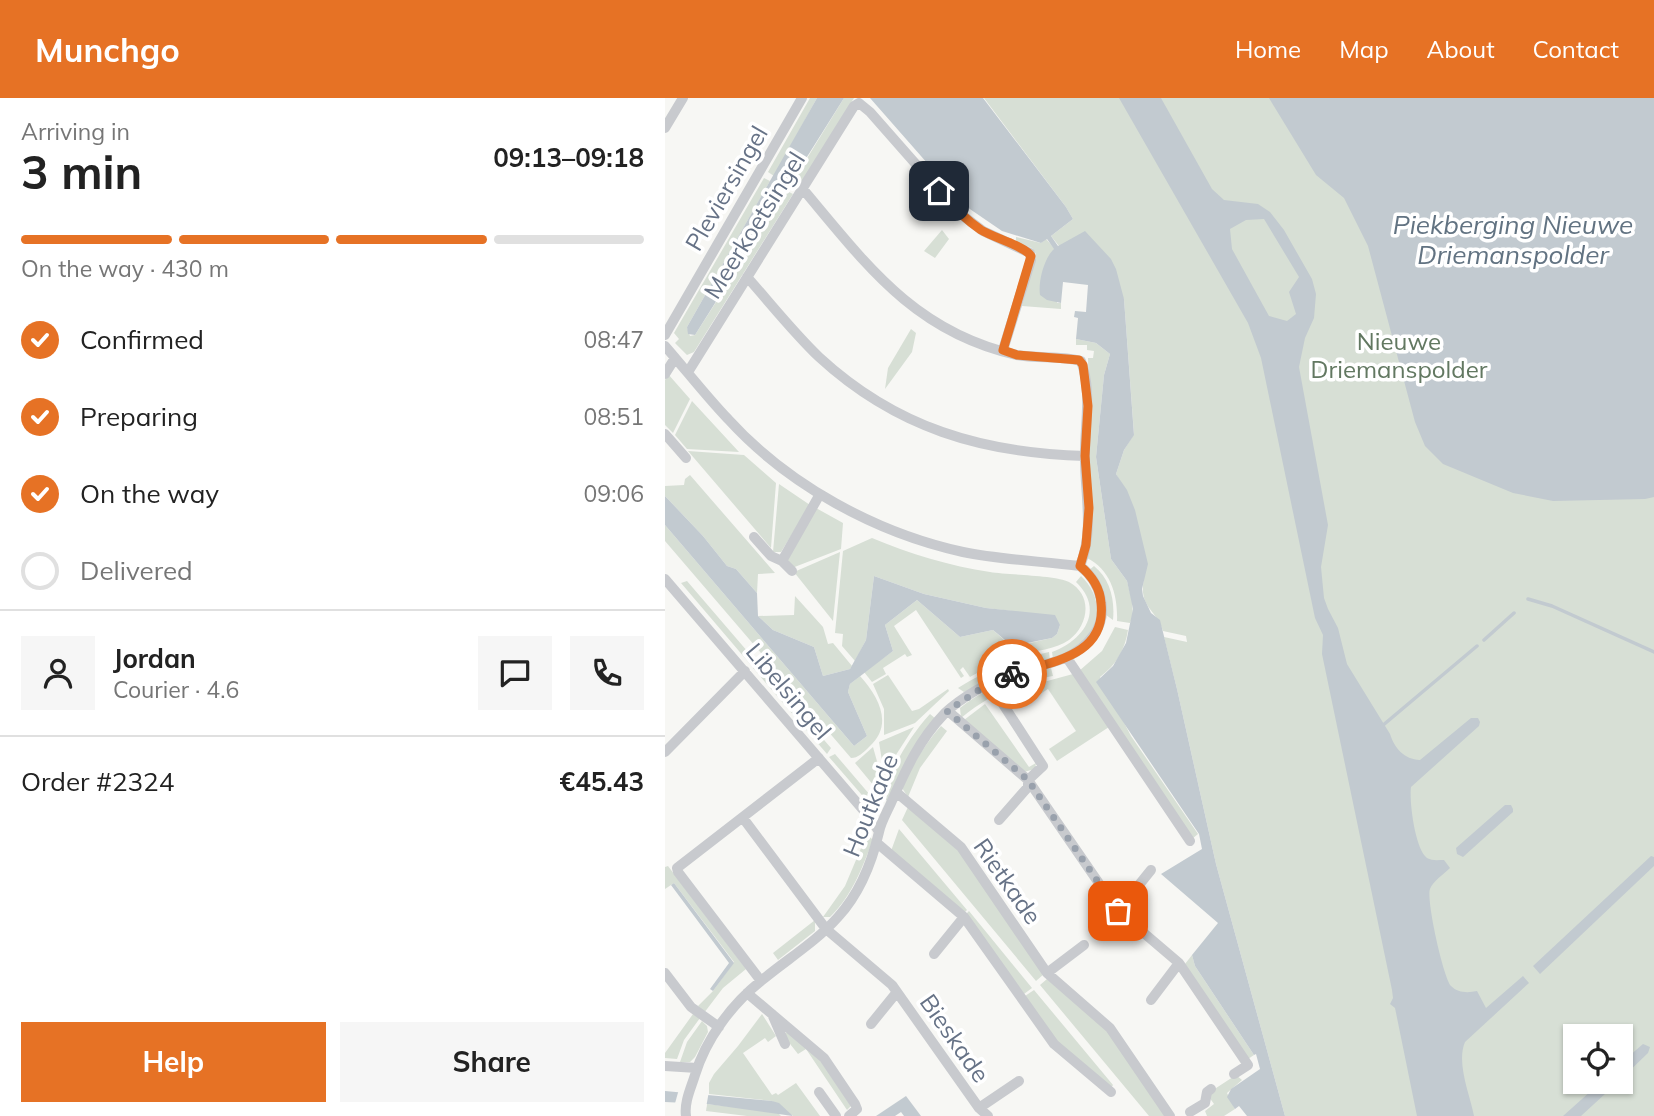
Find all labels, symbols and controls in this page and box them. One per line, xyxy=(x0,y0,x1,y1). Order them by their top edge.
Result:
text: Munchgo xyxy=(35,29,180,70)
text: Home xyxy=(1235,34,1301,64)
text: Map xyxy=(1339,34,1389,64)
text: About xyxy=(1427,34,1495,64)
text: Contact xyxy=(1533,34,1619,64)
text: Arriving in xyxy=(21,117,130,146)
street label: Pleviersingel xyxy=(678,120,774,256)
text: 09:13–09:18 xyxy=(493,141,644,174)
text: 3 min xyxy=(21,143,142,201)
street label: Meerkoetsingel xyxy=(697,146,811,304)
pin xyxy=(909,161,969,221)
icon: home xyxy=(920,172,958,210)
water label: Piekberging Nieuwe Driemanspolder xyxy=(1393,208,1633,271)
text: On the way · 430 m xyxy=(21,254,229,283)
icon: check xyxy=(21,321,59,359)
text: Confirmed xyxy=(80,323,204,356)
text: 08:47 xyxy=(584,325,644,354)
park label: Nieuwe Driemanspolder xyxy=(1311,326,1488,384)
icon: check xyxy=(21,398,59,436)
text: Preparing xyxy=(80,400,198,433)
text: 08:51 xyxy=(584,402,644,431)
icon: check xyxy=(21,475,59,513)
text: On the way xyxy=(80,477,219,510)
text: 09:06 xyxy=(584,479,644,508)
text: Delivered xyxy=(80,554,193,587)
button: person xyxy=(21,636,95,710)
button: chat xyxy=(478,636,552,710)
button: phone xyxy=(570,636,644,710)
street label: Libelsingel xyxy=(740,637,838,745)
courier xyxy=(977,639,1047,709)
text: Jordan xyxy=(113,642,196,675)
icon: bike xyxy=(993,655,1031,693)
text: Courier · 4.6 xyxy=(113,675,239,704)
street label: Houtkade xyxy=(836,749,904,861)
text: Order #2324 xyxy=(21,765,174,798)
text: €45.43 xyxy=(560,765,644,798)
street label: Rietkade xyxy=(968,832,1048,930)
pin xyxy=(1088,881,1148,941)
icon: bag xyxy=(1099,892,1137,930)
street label: Bieskade xyxy=(914,988,996,1088)
button: Help xyxy=(21,1022,326,1102)
button: Share xyxy=(340,1022,644,1102)
map controls xyxy=(1563,1024,1633,1094)
button: locate xyxy=(1563,1024,1633,1094)

